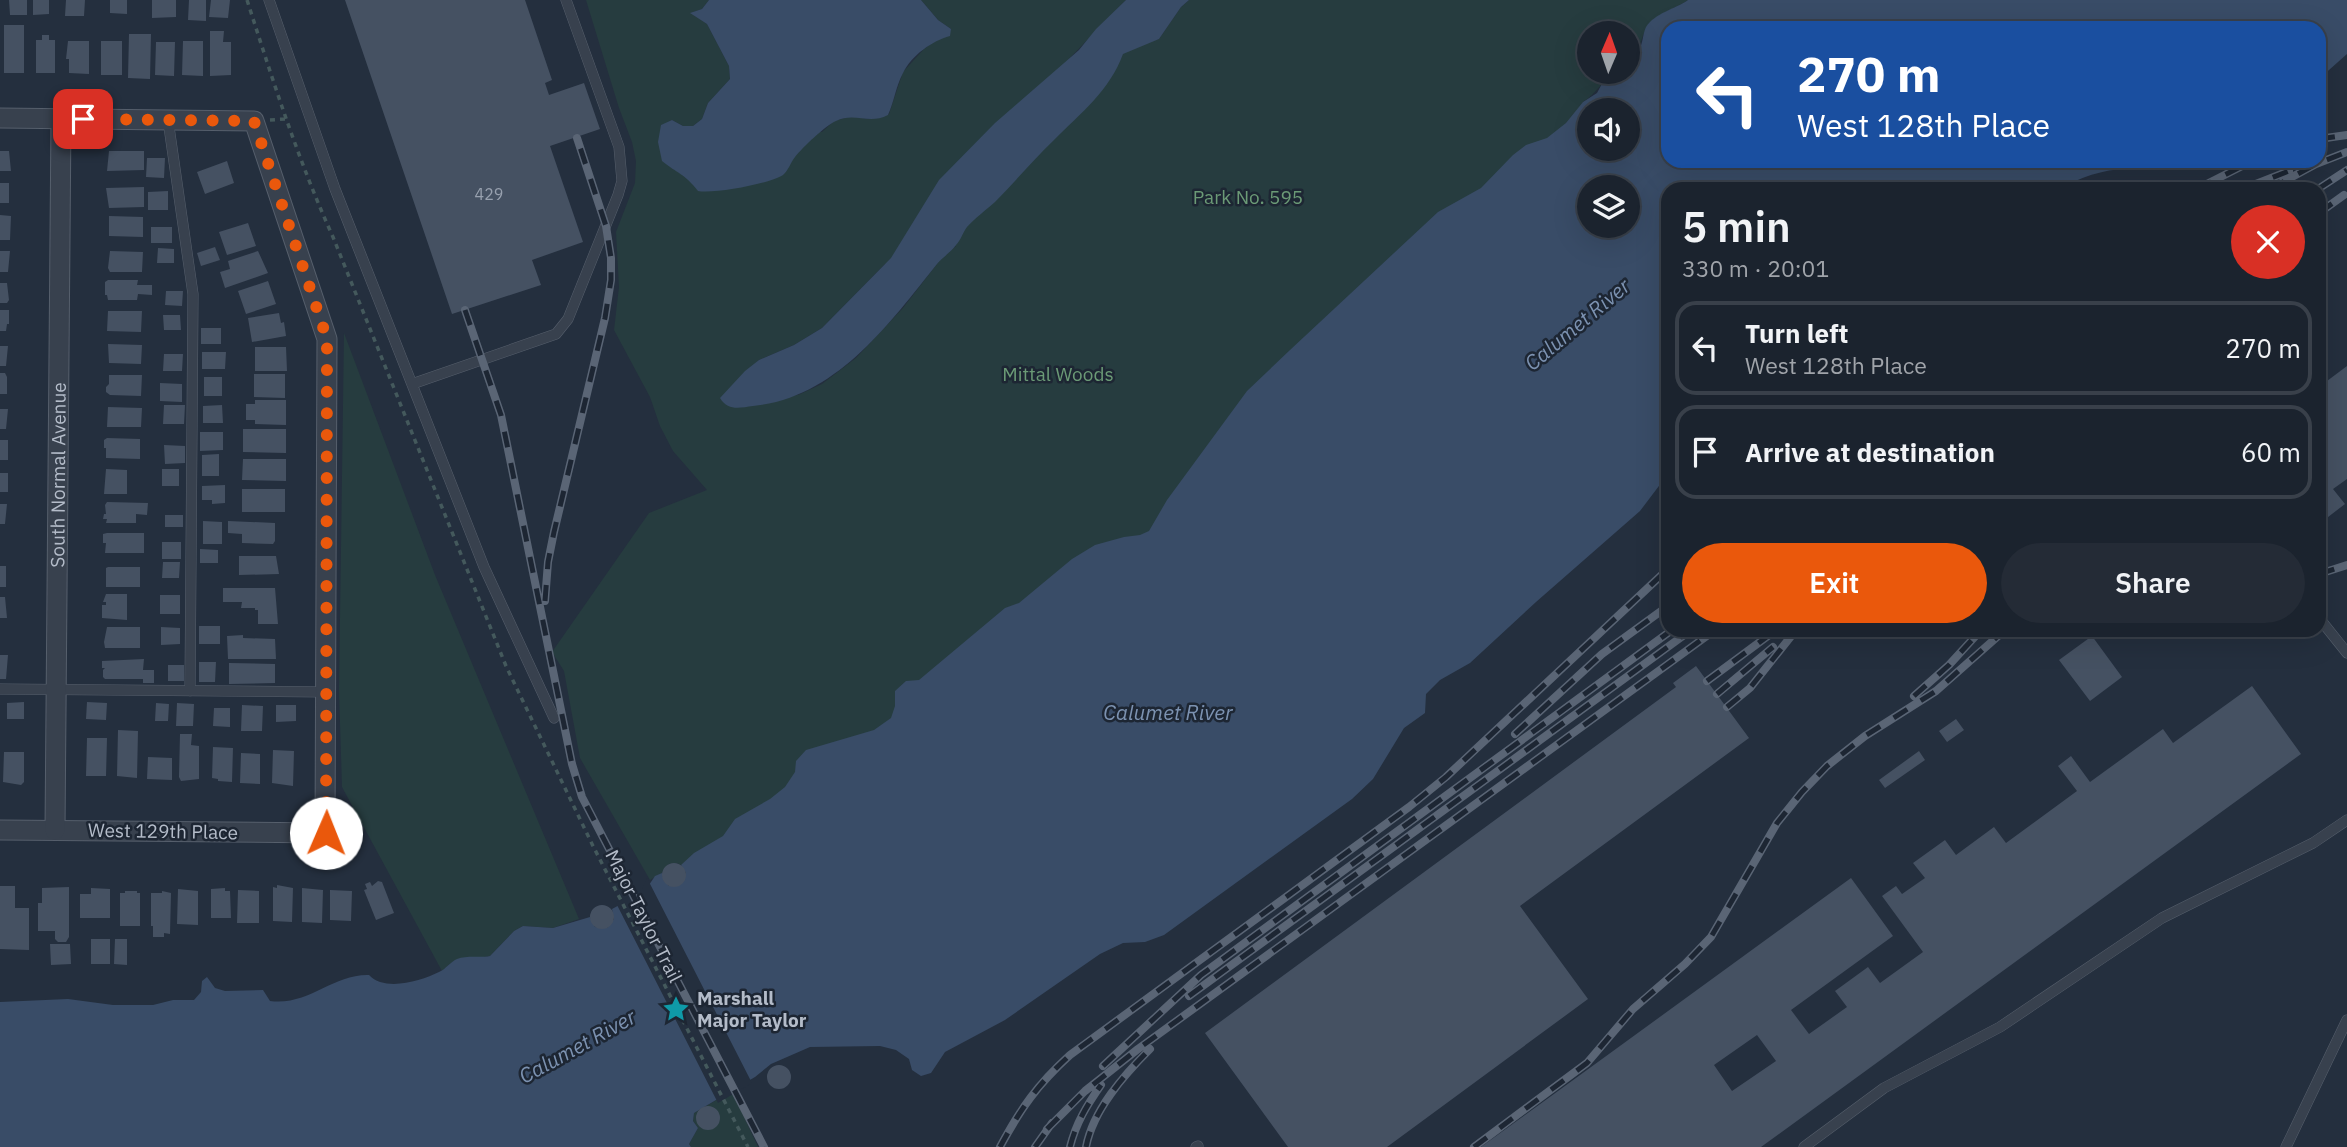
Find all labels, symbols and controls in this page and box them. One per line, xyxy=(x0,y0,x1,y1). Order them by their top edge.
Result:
north arrow xyxy=(1577,21,1640,84)
map controls xyxy=(1577,21,1640,238)
text: 270 m xyxy=(1797,42,1941,105)
icon: left xyxy=(1682,49,1773,140)
pin xyxy=(53,89,113,149)
button: sound xyxy=(1577,98,1640,161)
icon: arrive xyxy=(64,100,102,138)
text: West 128th Place xyxy=(1797,104,2050,146)
button: layers xyxy=(1577,175,1640,238)
house number: 429 xyxy=(475,184,503,204)
park label: Park No. 595 xyxy=(1193,185,1303,209)
text: 5 min xyxy=(1682,199,1791,254)
button: close xyxy=(2231,205,2305,279)
text: 330 m · 20:01 xyxy=(1682,253,1829,283)
water label: Calumet River xyxy=(1518,271,1637,376)
text: Turn left xyxy=(1745,316,1848,350)
icon: left xyxy=(1686,329,1724,367)
text: 270 m xyxy=(2225,331,2301,365)
text: West 128th Place xyxy=(1745,350,1927,380)
park label: Mittal Woods xyxy=(1002,362,1114,386)
street label: South Normal Avenue xyxy=(45,382,71,568)
icon: arrive xyxy=(1686,433,1724,471)
text: Arrive at destination xyxy=(1745,435,1995,469)
text: 60 m xyxy=(2241,435,2301,469)
button: Exit xyxy=(1682,543,1987,623)
button: Share xyxy=(2001,543,2305,623)
water label: Calumet River xyxy=(1103,698,1234,726)
position arrow xyxy=(289,796,363,870)
street label: West 129th Place xyxy=(88,818,238,844)
street label: Major Taylor Trail xyxy=(600,846,688,986)
place label: Marshall Major Taylor xyxy=(697,986,807,1032)
place icon: Marshall Major Taylor xyxy=(661,994,691,1024)
water label: Calumet River xyxy=(514,1002,642,1090)

